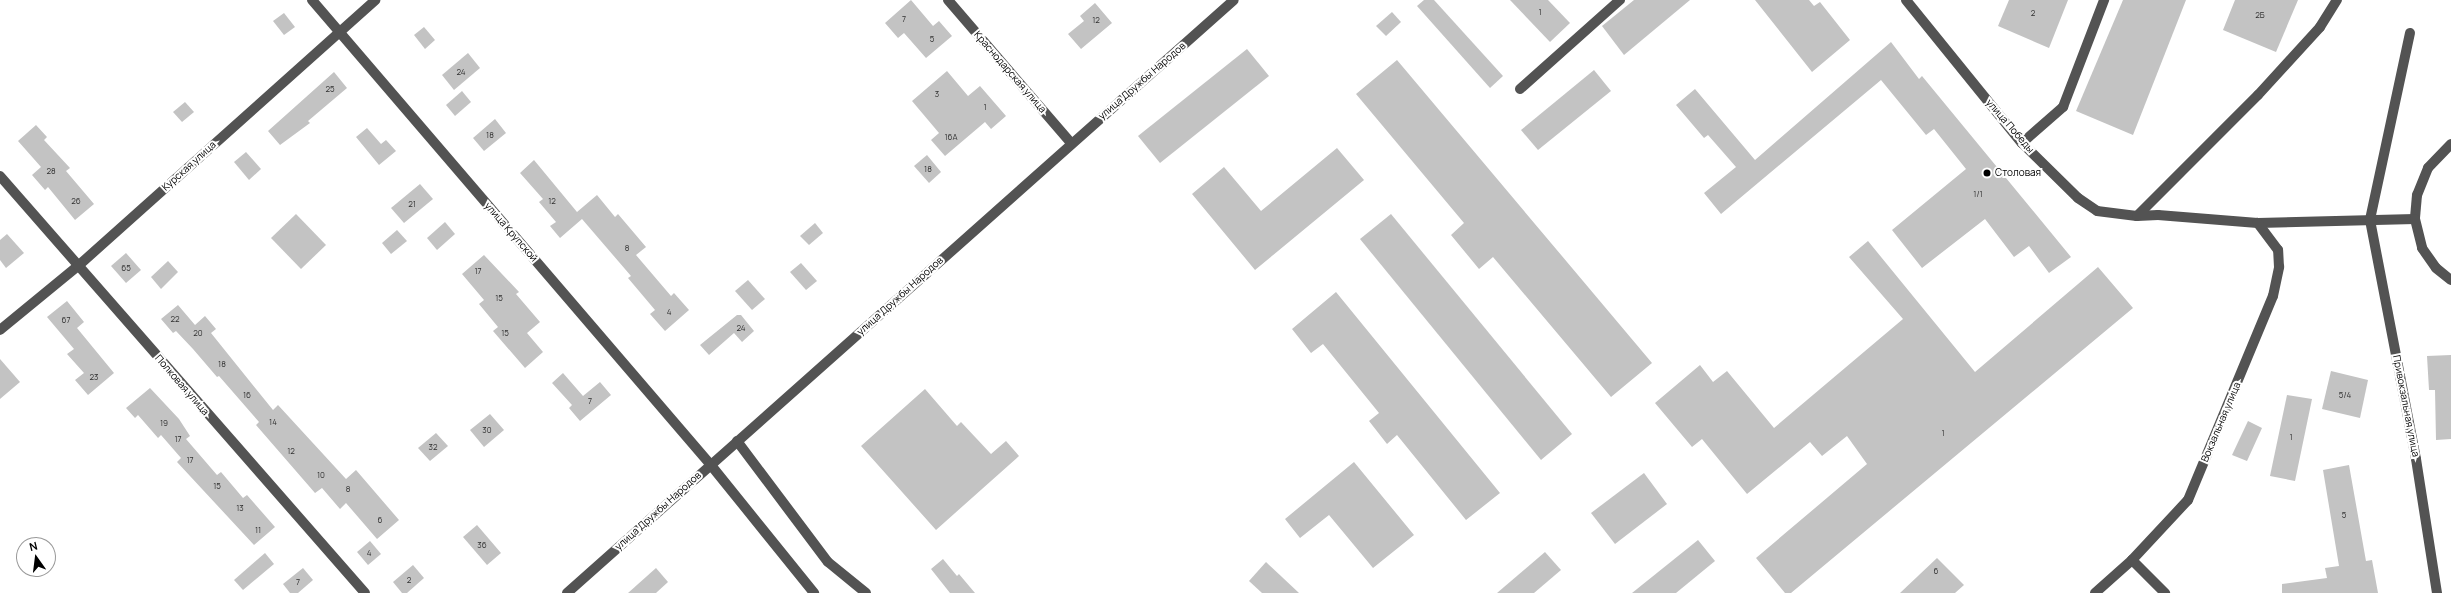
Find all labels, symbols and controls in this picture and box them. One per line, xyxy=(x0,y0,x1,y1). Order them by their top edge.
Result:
house number: 1 xyxy=(1538,7,1542,17)
house number: 2 xyxy=(2031,8,2035,18)
house number: 2Б xyxy=(2255,10,2265,20)
house number: 7 xyxy=(902,14,906,24)
house number: 12 xyxy=(1092,15,1100,25)
street label: Краснодарская улица xyxy=(971,29,1049,115)
house number: 5 xyxy=(930,34,934,44)
street label: улица Дружбы Народов xyxy=(1096,40,1188,122)
house number: 24 xyxy=(456,67,466,77)
house number: 25 xyxy=(325,84,335,94)
house number: 3 xyxy=(935,89,939,99)
street label: улица Победы xyxy=(1983,97,2037,155)
house number: 1 xyxy=(983,102,987,112)
house number: 18 xyxy=(486,130,494,140)
house number: 16А xyxy=(944,132,958,142)
street label: Курская улица xyxy=(160,139,218,193)
house number: 18 xyxy=(924,164,932,174)
house number: 28 xyxy=(46,166,56,176)
place label: Столовая xyxy=(1995,167,2041,179)
marker: Столовая xyxy=(1982,168,1992,178)
house number: 1/1 xyxy=(1973,189,1983,199)
house number: 26 xyxy=(71,196,81,206)
house number: 12 xyxy=(548,196,556,206)
house number: 21 xyxy=(408,199,416,209)
street label: улица Крупской xyxy=(482,200,540,264)
house number: 8 xyxy=(625,243,629,253)
street label: улица Дружбы Народов xyxy=(855,254,945,338)
house number: 65 xyxy=(121,263,131,273)
house number: 17 xyxy=(474,266,482,276)
house number: 15 xyxy=(495,293,503,303)
house number: 4 xyxy=(667,307,671,317)
house number: 22 xyxy=(170,314,180,324)
house number: 67 xyxy=(62,315,70,325)
house number: 24 xyxy=(736,323,746,333)
house number: 20 xyxy=(193,328,203,338)
house number: 15 xyxy=(501,328,509,338)
street label: Полковая улица xyxy=(153,352,211,418)
street label: Привокзальная улица xyxy=(2390,354,2422,458)
house number: 18 xyxy=(218,359,226,369)
house number: 23 xyxy=(90,372,98,382)
street label: Вокзальная улица xyxy=(2199,380,2243,464)
house number: 16 xyxy=(243,390,251,400)
house number: 5/4 xyxy=(2339,390,2351,400)
house number: 7 xyxy=(588,396,592,406)
house number: 14 xyxy=(269,417,277,427)
house number: 19 xyxy=(160,418,168,428)
house number: 30 xyxy=(482,425,492,435)
house number: 1 xyxy=(1941,428,1945,438)
house number: 1 xyxy=(2289,432,2293,442)
house number: 17 xyxy=(174,434,182,444)
house number: 32 xyxy=(429,442,437,452)
house number: 12 xyxy=(287,446,295,456)
house number: 17 xyxy=(186,455,194,465)
street label: улица Дружбы Народов xyxy=(613,469,703,553)
house number: 10 xyxy=(317,470,325,480)
house number: 15 xyxy=(213,481,221,491)
house number: 8 xyxy=(346,484,350,494)
house number: 13 xyxy=(236,503,244,513)
house number: 5 xyxy=(2342,510,2346,520)
house number: 6 xyxy=(378,515,382,525)
house number: 11 xyxy=(255,525,261,535)
north arrow xyxy=(16,537,56,577)
text: N xyxy=(28,538,39,554)
house number: 36 xyxy=(477,540,487,550)
house number: 4 xyxy=(367,548,371,558)
house number: 6 xyxy=(1934,566,1938,576)
house number: 2 xyxy=(407,575,411,585)
house number: 7 xyxy=(296,577,300,587)

